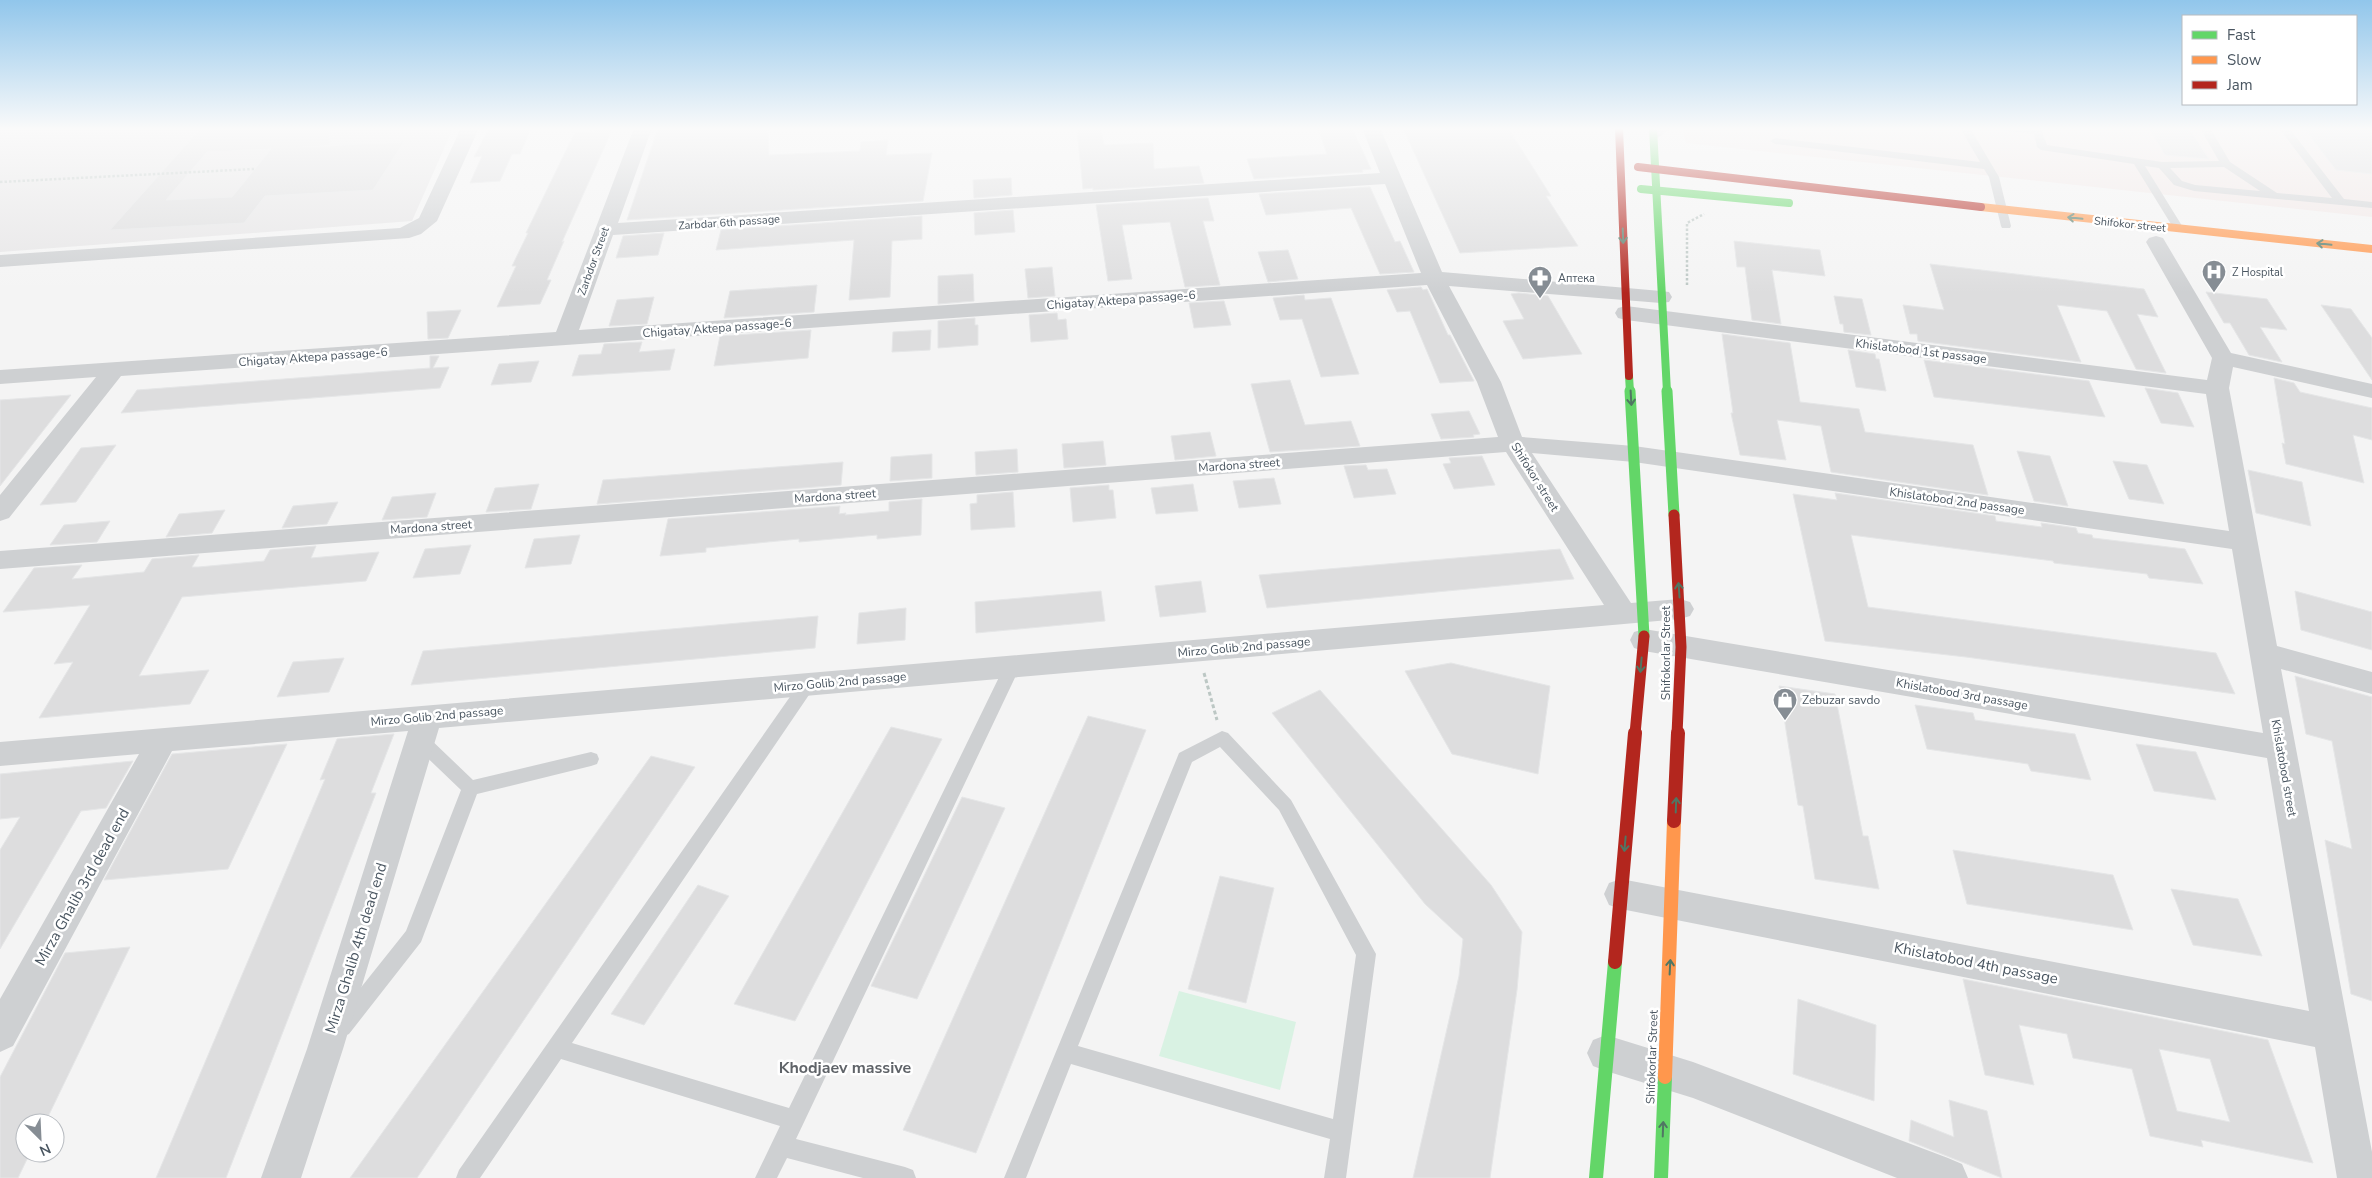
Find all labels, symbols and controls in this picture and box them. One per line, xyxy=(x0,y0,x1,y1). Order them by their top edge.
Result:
legend xyxy=(2182,15,2357,105)
text: Fast xyxy=(2227,25,2256,45)
text: Slow xyxy=(2227,50,2262,70)
text: Jam xyxy=(2226,75,2253,95)
street label: Zarbdar 6th passage xyxy=(678,211,781,234)
one-way arrow xyxy=(2067,213,2083,223)
street label: Shifokor street xyxy=(2093,213,2167,236)
street label: Zarbdor Street xyxy=(574,225,613,297)
one-way arrow xyxy=(1618,228,1628,244)
one-way arrow xyxy=(2316,239,2332,249)
hospital icon: Z Hospital xyxy=(2201,259,2227,293)
pharmacy icon: Аптека xyxy=(1527,265,1553,299)
place label: Z Hospital xyxy=(2232,265,2284,280)
place label: Аптека xyxy=(1558,271,1595,286)
street label: Chigatay Aktepa passage-6 xyxy=(1046,287,1196,313)
street label: Chigatay Aktepa passage-6 xyxy=(642,315,792,341)
street label: Khislatobod 1st passage xyxy=(1854,335,1988,367)
street label: Chigatay Aktepa passage-6 xyxy=(238,344,388,370)
one-way arrow xyxy=(1626,390,1635,406)
street label: Shifokor street xyxy=(1507,439,1563,515)
street label: Mardona street xyxy=(1198,454,1281,476)
street label: Khislatobod 2nd passage xyxy=(1888,484,2026,518)
street label: Mardona street xyxy=(794,485,877,507)
street label: Mardona street xyxy=(390,516,473,538)
one-way arrow xyxy=(1674,582,1684,598)
street label: Shifokorlar Street xyxy=(1658,605,1674,700)
street label: Mirzo Golib 2nd passage xyxy=(1177,633,1311,661)
one-way arrow xyxy=(1637,657,1646,673)
street label: Mirzo Golib 2nd passage xyxy=(773,668,907,696)
street label: Khislatobod 3rd passage xyxy=(1895,675,2029,713)
shop icon: Zebuzar savdo xyxy=(1772,687,1798,721)
place label: Zebuzar savdo xyxy=(1802,692,1880,708)
street label: Mirzo Golib 2nd passage xyxy=(370,702,504,730)
street label: Khislatobod street xyxy=(2268,718,2301,819)
one-way arrow xyxy=(1671,797,1681,813)
street label: Mirza Ghalib 3rd dead end xyxy=(30,804,134,970)
one-way arrow xyxy=(1621,836,1630,852)
street label: Mirza Ghalib 4th dead end xyxy=(321,860,391,1036)
street label: Khislatobod 4th passage xyxy=(1892,937,2060,989)
one-way arrow xyxy=(1665,959,1674,975)
street label: Shifokorlar Street xyxy=(1642,1009,1662,1104)
district label: Khodjaev massive xyxy=(779,1057,912,1079)
north arrow xyxy=(15,1113,65,1163)
one-way arrow xyxy=(1658,1122,1667,1138)
text: N xyxy=(36,1139,54,1160)

